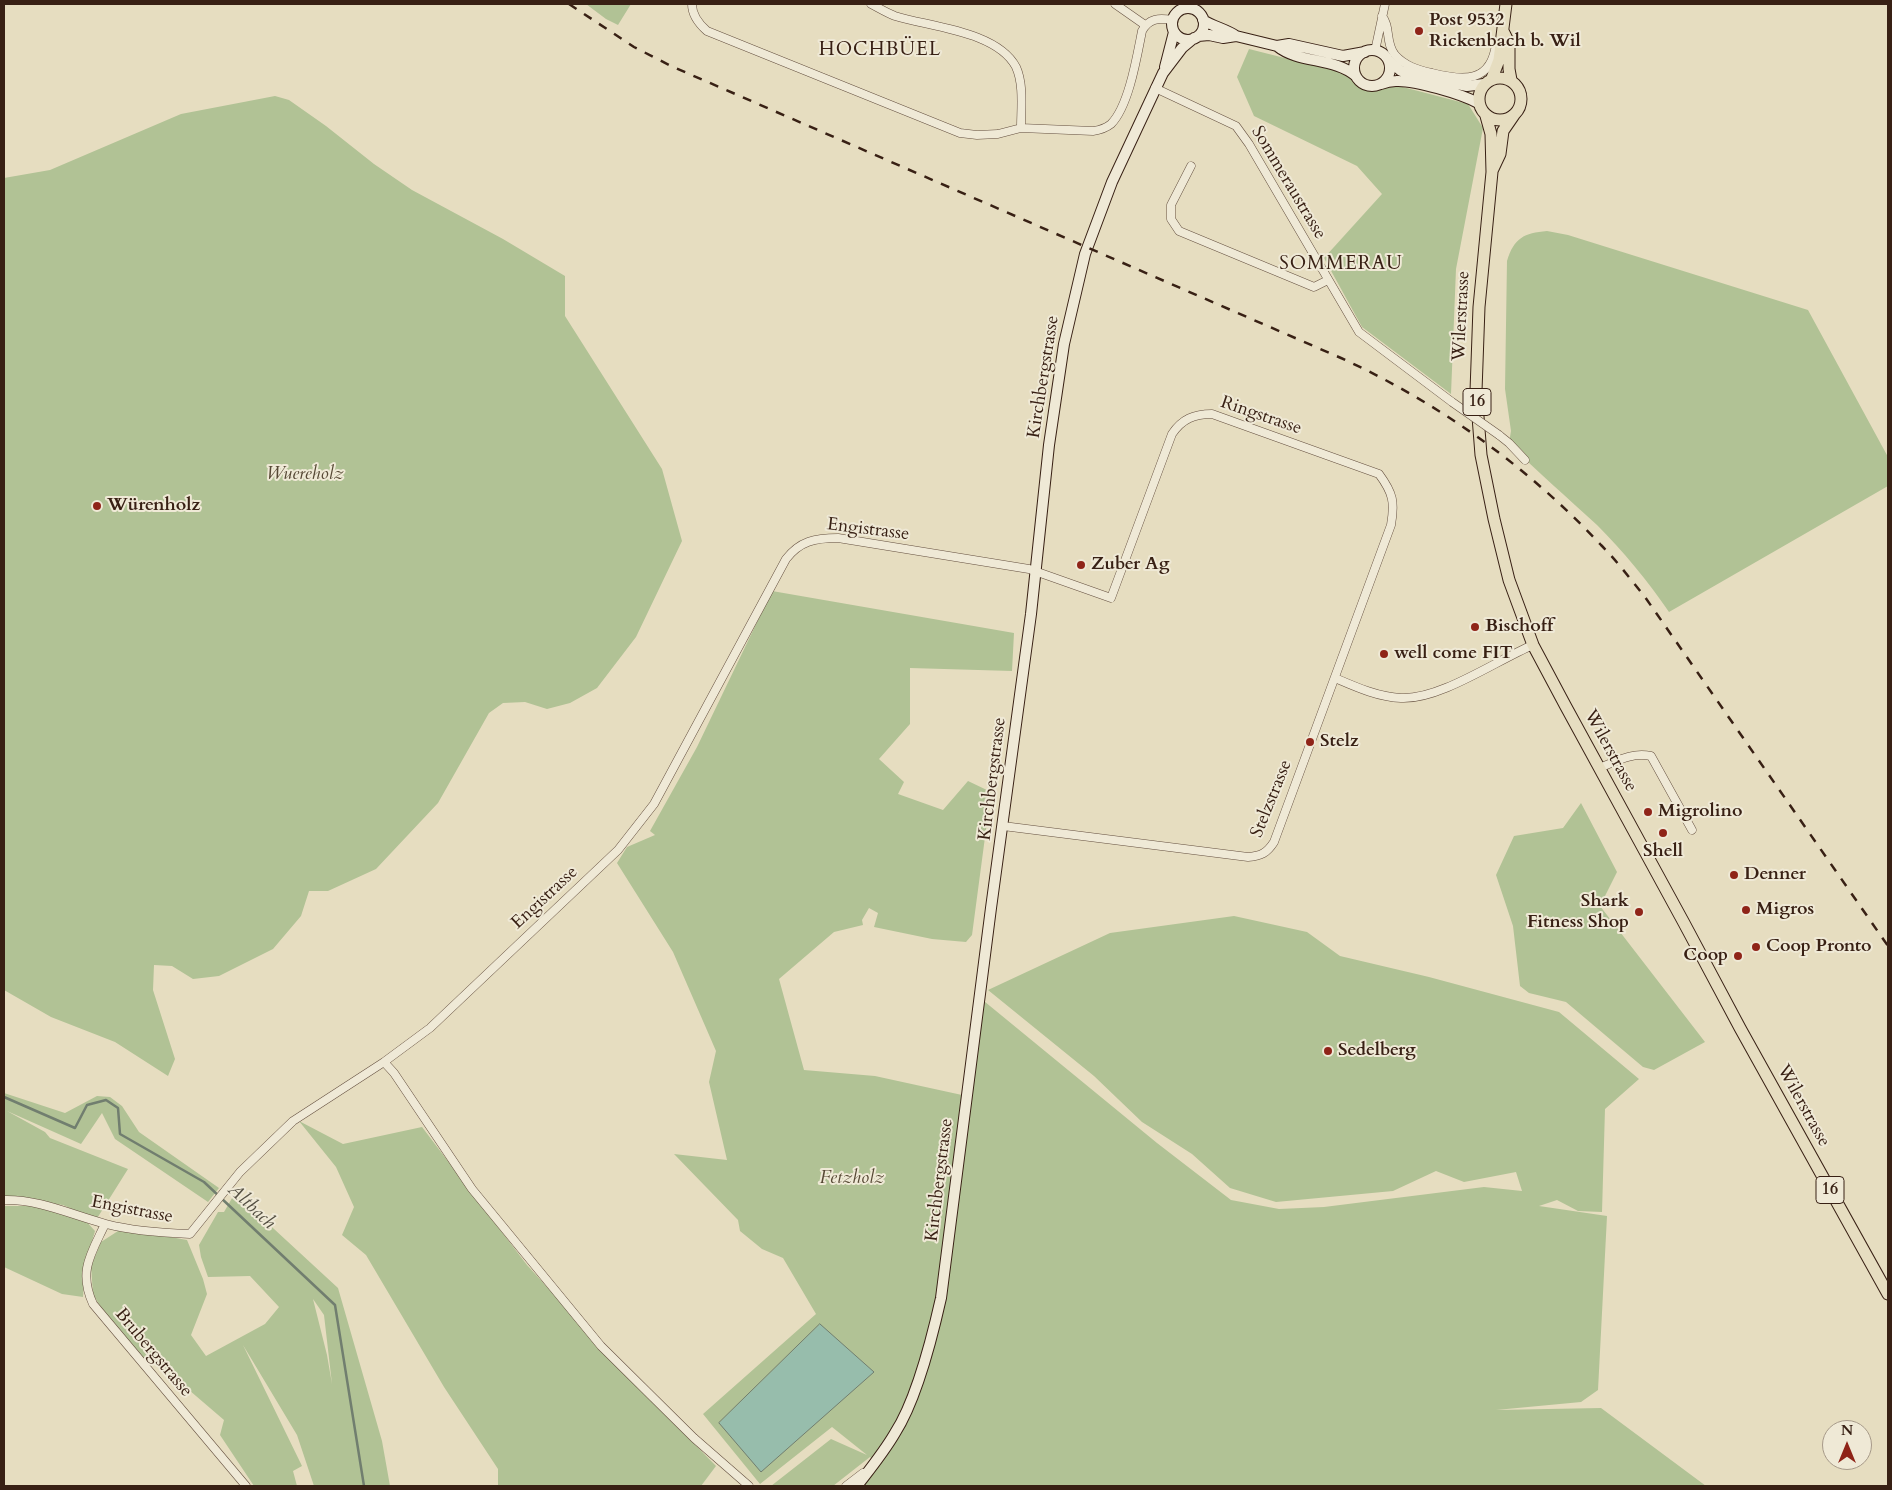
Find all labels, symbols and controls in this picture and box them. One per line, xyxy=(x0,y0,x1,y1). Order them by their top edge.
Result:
place label: Post 9532 Rickenbach b. Wil xyxy=(1429,10,1581,52)
marker: Post 9532 Rickenbach b. Wil xyxy=(1413,25,1425,37)
district label: HOCHBÜEL xyxy=(818,40,942,62)
street label: Sommeraustrasse xyxy=(1246,123,1330,243)
district label: SOMMERAU xyxy=(1278,254,1404,276)
street label: Wilerstrasse xyxy=(1449,270,1475,362)
street label: Kirchbergstrasse xyxy=(1024,314,1064,440)
road number: 16 xyxy=(1463,388,1491,416)
street label: Ringstrasse xyxy=(1218,392,1304,440)
park label: Wuereholz xyxy=(266,464,344,486)
place label: Würenholz xyxy=(107,495,200,517)
marker: Würenholz xyxy=(91,500,103,512)
street label: Engistrasse xyxy=(826,514,910,546)
place label: Zuber Ag xyxy=(1091,554,1169,576)
marker: Zuber Ag xyxy=(1075,559,1087,571)
place label: Bischoff xyxy=(1485,616,1553,638)
marker: Bischoff xyxy=(1469,621,1481,633)
place label: well come FIT xyxy=(1394,643,1513,665)
marker: well come FIT xyxy=(1378,648,1390,660)
street label: Wilerstrasse xyxy=(1579,706,1641,796)
street label: Kirchbergstrasse xyxy=(975,716,1011,842)
place label: Stelz xyxy=(1320,731,1359,753)
marker: Stelz xyxy=(1304,736,1316,748)
street label: Stelzstrasse xyxy=(1247,757,1297,841)
place label: Migrolino xyxy=(1658,801,1743,823)
marker: Migrolino xyxy=(1642,806,1654,818)
marker: Shell xyxy=(1657,827,1669,839)
place label: Shell xyxy=(1643,841,1683,863)
street label: Engistrasse xyxy=(507,862,583,934)
place label: Denner xyxy=(1744,864,1806,886)
marker: Denner xyxy=(1728,869,1740,881)
place label: Shark Fitness Shop xyxy=(1527,891,1629,934)
place label: Migros xyxy=(1756,899,1814,921)
marker: Migros xyxy=(1740,904,1752,916)
marker: Shark Fitness Shop xyxy=(1633,906,1645,918)
place label: Coop Pronto xyxy=(1766,936,1872,958)
marker: Coop Pronto xyxy=(1750,941,1762,953)
place label: Coop xyxy=(1683,945,1728,967)
marker: Coop xyxy=(1732,950,1744,962)
place label: Sedelberg xyxy=(1338,1040,1416,1062)
marker: Sedelberg xyxy=(1322,1045,1334,1057)
street label: Wilerstrasse xyxy=(1772,1061,1834,1151)
street label: Kirchbergstrasse xyxy=(922,1117,958,1243)
park label: Fetzholz xyxy=(820,1168,884,1190)
road number: 16 xyxy=(1816,1176,1844,1204)
water label: Altbach xyxy=(222,1179,280,1235)
street label: Engistrasse xyxy=(89,1192,175,1228)
street label: Brubergstrasse xyxy=(110,1304,196,1402)
north arrow xyxy=(1822,1420,1872,1470)
text: N xyxy=(1841,1421,1853,1440)

